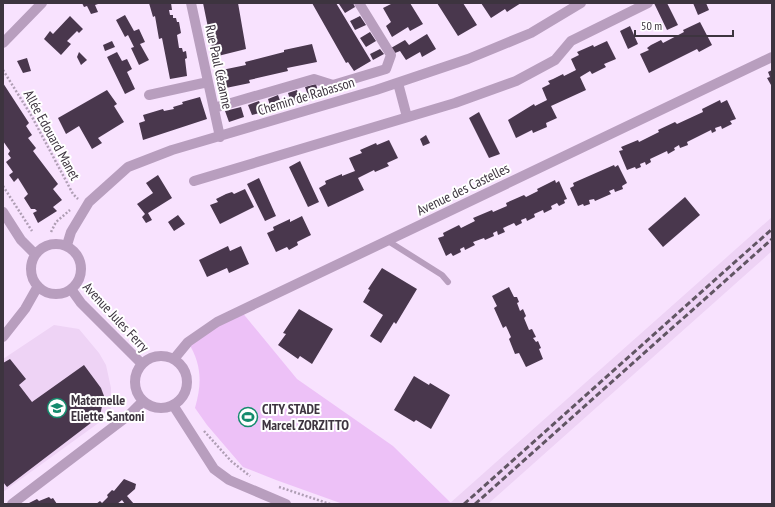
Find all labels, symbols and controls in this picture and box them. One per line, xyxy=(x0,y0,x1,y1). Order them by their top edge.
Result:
scale bar xyxy=(635,12,733,38)
text: 50 m xyxy=(641,18,662,33)
street label: Rue Paul Cézanne xyxy=(201,23,237,111)
street label: Chemin de Rabasson xyxy=(256,73,356,119)
street label: Allée Edouard Manet xyxy=(20,87,84,183)
street label: Avenue des Castelles xyxy=(414,159,513,219)
street label: Avenue Jules Ferry xyxy=(79,278,153,356)
place label: Maternelle Eliette Santoni xyxy=(71,391,144,425)
school or university icon: Maternelle Eliette Santoni xyxy=(46,397,68,419)
place label: CITY STADE Marcel ZORZITTO xyxy=(262,400,349,434)
sports icon: CITY STADE Marcel ZORZITTO xyxy=(237,406,259,428)

